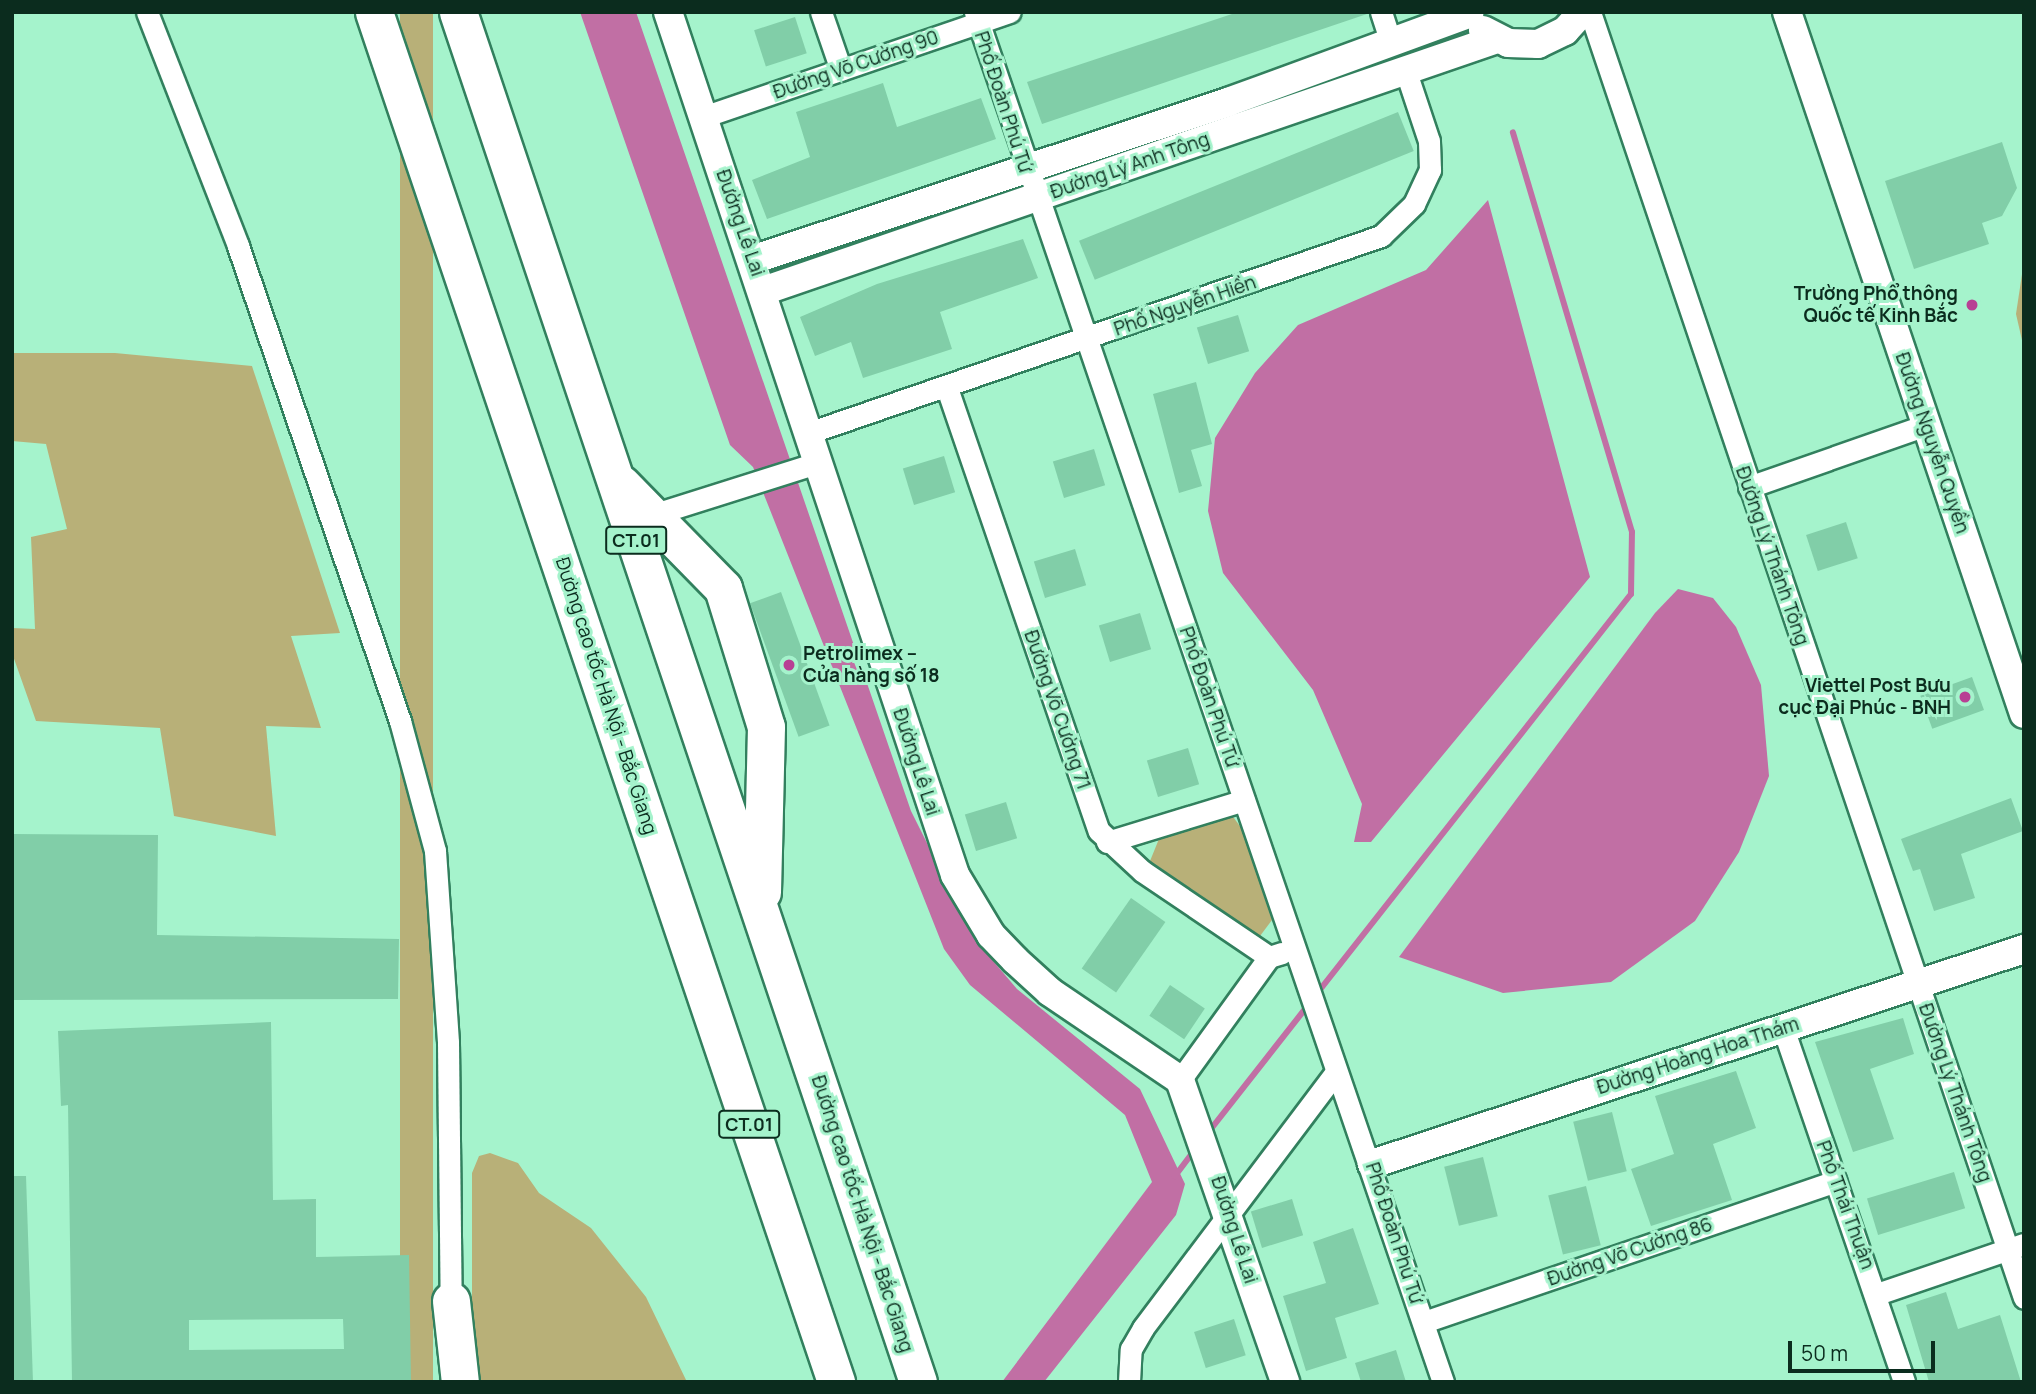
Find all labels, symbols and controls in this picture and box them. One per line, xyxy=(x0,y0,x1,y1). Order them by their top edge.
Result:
street label: Đường Võ Cường 90 xyxy=(770,26,942,104)
street label: Phố Đoàn Phú Tứ xyxy=(969,29,1037,175)
street label: Đường Lý Anh Tông xyxy=(1048,128,1212,204)
street label: Đường Lê Lai xyxy=(711,167,769,279)
street label: Phố Nguyễn Hiền xyxy=(1111,271,1259,341)
place label: Trường Phổ thông Quốc tế Kinh Bắc xyxy=(1794,283,1958,327)
marker: Trường Phổ thông Quốc tế Kinh Bắc xyxy=(1964,297,1980,313)
street label: Đường Nguyễn Quyền xyxy=(1890,350,1974,536)
street label: Đường Lý Thánh Tông xyxy=(1731,464,1813,648)
road number: CT.01 xyxy=(604,526,668,554)
street label: Đường cao tốc Hà Nội - Bắc Giang xyxy=(550,555,662,837)
street label: Phố Đoàn Phú Tứ xyxy=(1174,624,1244,770)
street label: Đường Võ Cường 71 xyxy=(1019,627,1095,793)
place label: Petrolimex – Cửa hàng số 18 xyxy=(803,643,940,687)
marker: Petrolimex – Cửa hàng số 18 xyxy=(781,657,797,673)
place label: Viettel Post Bưu cục Đại Phúc - BNH xyxy=(1778,675,1951,719)
marker: Viettel Post Bưu cục Đại Phúc - BNH xyxy=(1957,689,1973,705)
street label: Đường Lê Lai xyxy=(888,706,944,818)
street label: Đường Lý Thánh Tông xyxy=(1914,1001,1996,1185)
street label: Đường Hoàng Hoa Thám xyxy=(1594,1013,1802,1099)
street label: Đường cao tốc Hà Nội - Bắc Giang xyxy=(806,1073,918,1355)
road number: CT.01 xyxy=(718,1110,780,1139)
street label: Phố Thái Thuận xyxy=(1811,1138,1879,1272)
street label: Phố Đoàn Phú Tứ xyxy=(1360,1160,1428,1306)
street label: Đường Lê Lai xyxy=(1206,1174,1262,1286)
street label: Đường Võ Cường 86 xyxy=(1545,1213,1715,1291)
scale bar xyxy=(1791,1328,1938,1372)
text: 50 m xyxy=(1801,1339,1848,1367)

